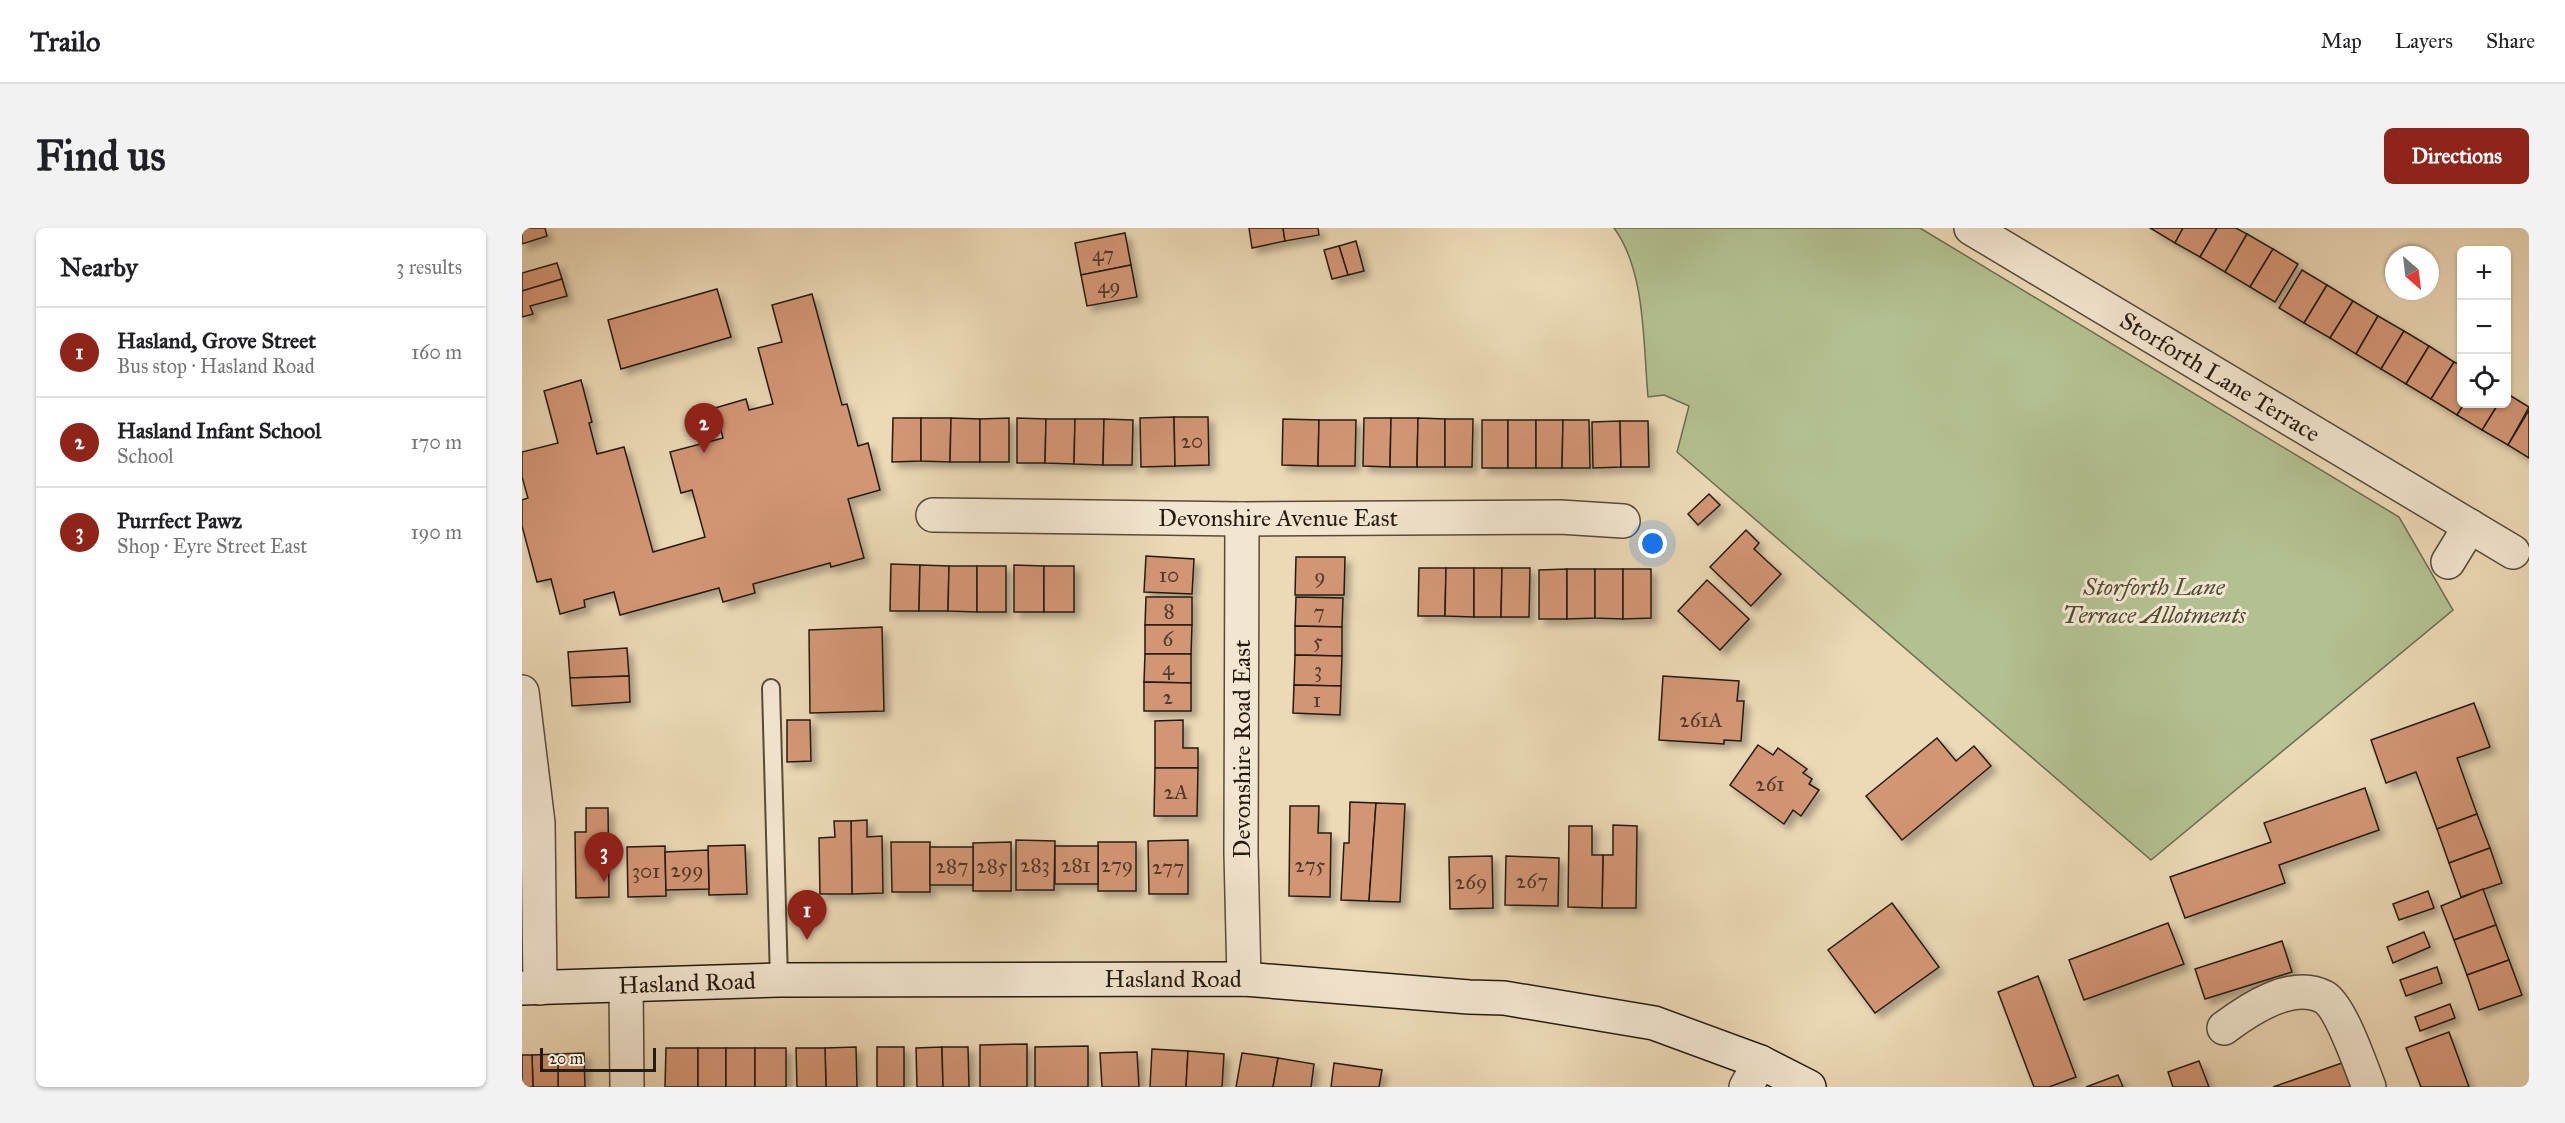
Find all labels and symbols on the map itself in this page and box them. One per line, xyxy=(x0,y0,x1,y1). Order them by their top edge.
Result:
house number: 47 xyxy=(1092,241,1114,267)
north arrow xyxy=(2385,246,2439,300)
house number: 49 xyxy=(1098,273,1120,299)
street label: Storforth Lane Terrace xyxy=(2114,305,2326,449)
pin: 2 xyxy=(684,404,723,453)
house number: 20 xyxy=(1181,428,1203,454)
street label: Devonshire Avenue East xyxy=(1158,503,1398,533)
your location xyxy=(1638,529,1667,558)
house number: 10 xyxy=(1159,562,1179,588)
house number: 9 xyxy=(1314,563,1326,589)
park label: Storforth Lane Terrace Allotments xyxy=(2062,572,2247,630)
house number: 8 xyxy=(1163,598,1175,624)
house number: 7 xyxy=(1313,599,1325,625)
house number: 6 xyxy=(1163,626,1175,652)
house number: 5 xyxy=(1313,628,1323,654)
street label: Devonshire Road East xyxy=(1227,639,1257,859)
house number: 4 xyxy=(1162,655,1175,681)
house number: 3 xyxy=(1314,657,1322,683)
house number: 2 xyxy=(1163,684,1174,710)
house number: 1 xyxy=(1313,687,1321,713)
house number: 261A xyxy=(1679,707,1723,733)
house number: 261 xyxy=(1755,771,1785,797)
house number: 2A xyxy=(1164,779,1188,805)
pin: 3 xyxy=(584,832,623,882)
house number: 283 xyxy=(1020,852,1050,878)
house number: 281 xyxy=(1061,852,1091,878)
house number: 279 xyxy=(1101,852,1133,878)
house number: 275 xyxy=(1295,852,1326,878)
house number: 287 xyxy=(936,853,968,879)
house number: 285 xyxy=(976,853,1008,879)
house number: 277 xyxy=(1152,854,1184,880)
house number: 299 xyxy=(671,857,703,883)
house number: 301 xyxy=(632,858,660,884)
house number: 267 xyxy=(1516,868,1548,894)
house number: 269 xyxy=(1455,869,1487,895)
pin: 1 xyxy=(788,890,826,940)
street label: Hasland Road xyxy=(1104,964,1242,994)
street label: Hasland Road xyxy=(618,966,756,1000)
scale bar xyxy=(540,1045,656,1072)

